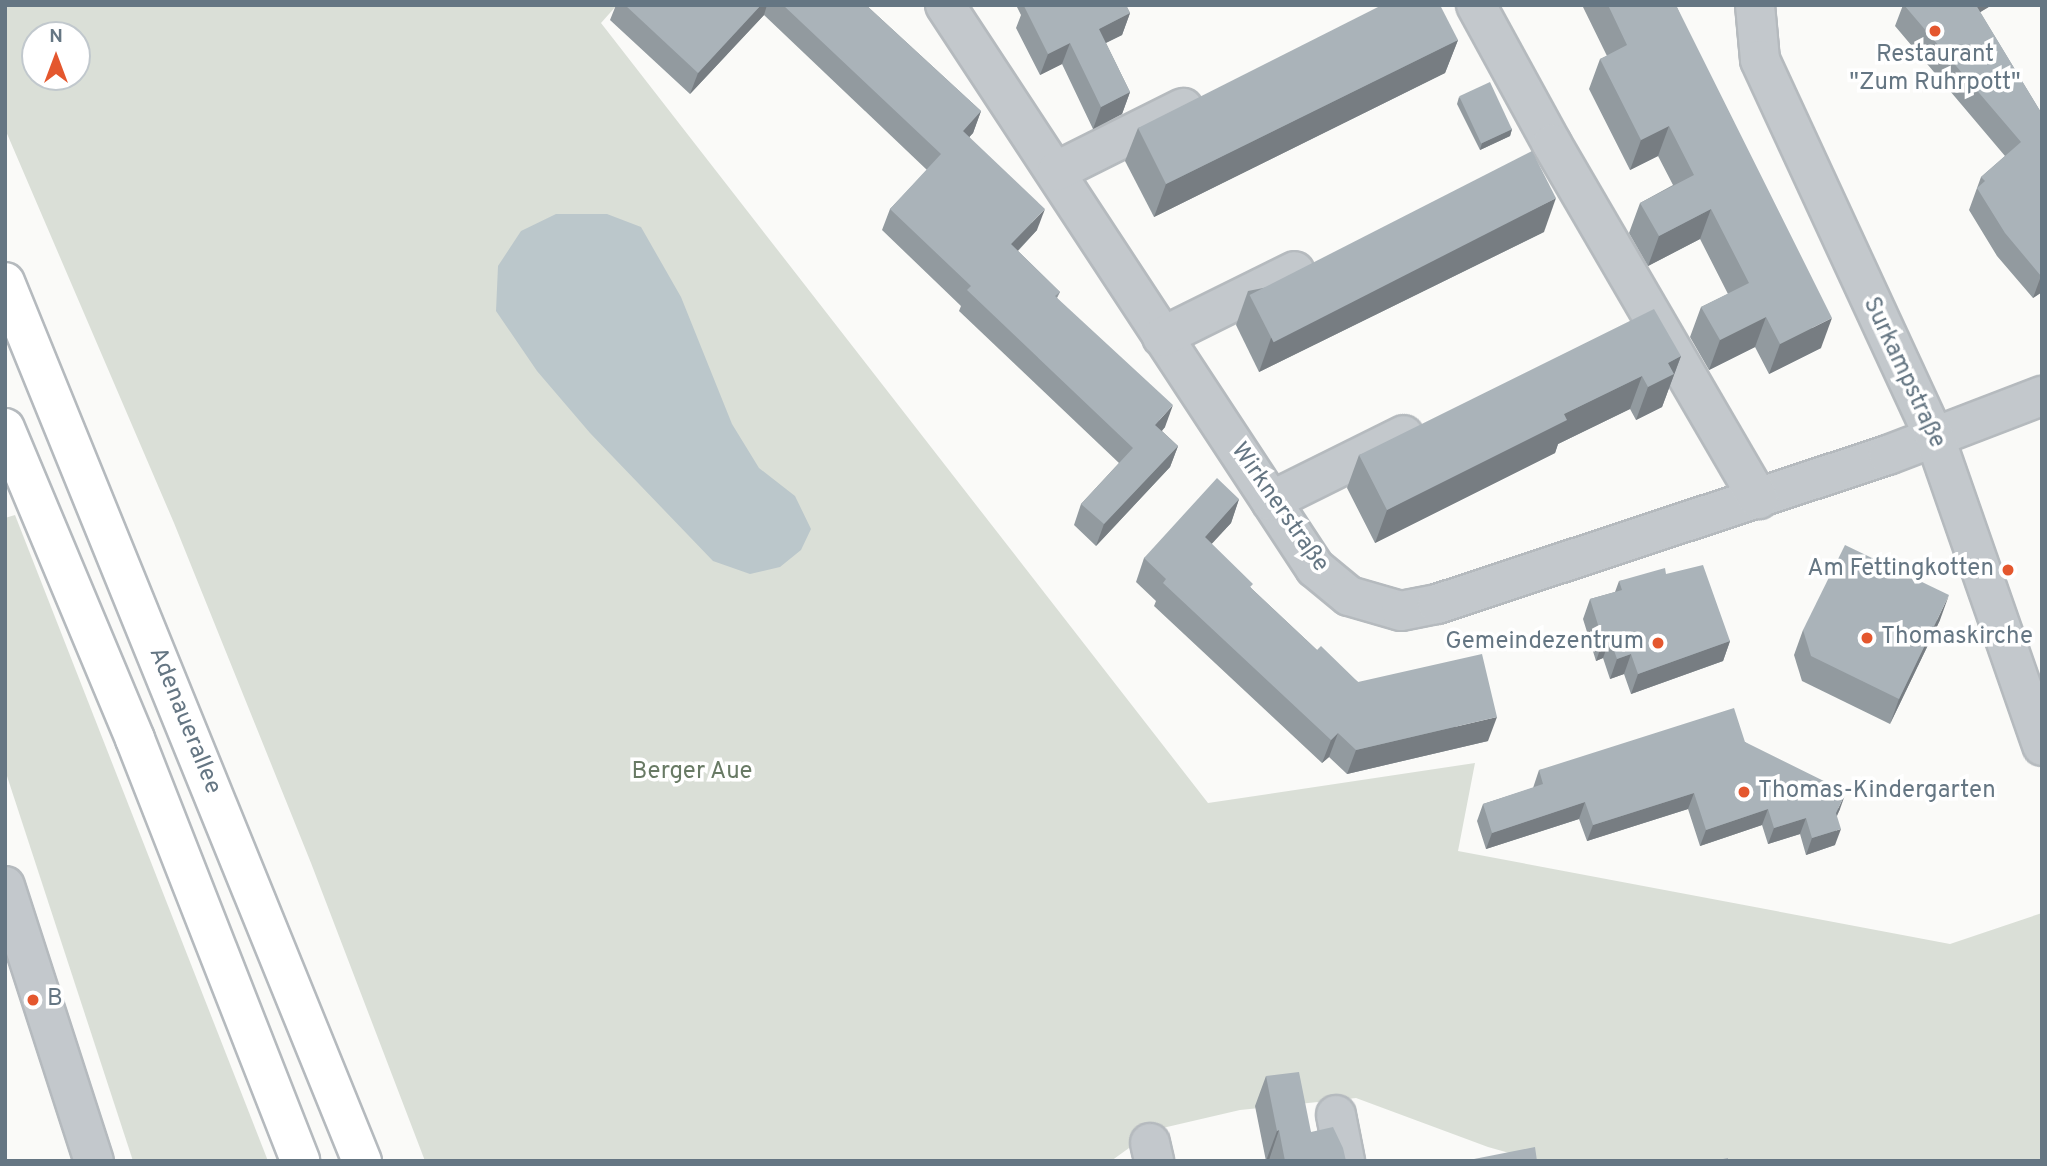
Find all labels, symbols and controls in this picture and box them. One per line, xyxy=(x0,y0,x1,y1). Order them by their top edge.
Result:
north arrow xyxy=(21,21,91,91)
marker: Restaurant "Zum Ruhrpott" xyxy=(1927,23,1943,39)
text: N xyxy=(49,25,63,49)
place label: Restaurant "Zum Ruhrpott" xyxy=(1849,42,2021,98)
street label: Surkampstraße xyxy=(1855,293,1951,453)
street label: Wirknerstraße xyxy=(1224,438,1334,578)
place label: Am Fettingkotten xyxy=(1807,556,1994,584)
marker: Am Fettingkotten xyxy=(2000,562,2016,578)
place label: Thomaskirche xyxy=(1881,624,2033,652)
place label: Gemeindezentrum xyxy=(1445,629,1644,657)
marker: Thomaskirche xyxy=(1859,630,1875,646)
marker: Gemeindezentrum xyxy=(1650,635,1666,651)
street label: Adenauerallee xyxy=(141,643,227,799)
park label: Berger Aue xyxy=(631,759,753,787)
place label: Thomas-Kindergarten xyxy=(1758,778,1996,806)
marker: Thomas-Kindergarten xyxy=(1736,784,1752,800)
place label: B xyxy=(47,986,63,1014)
marker: B xyxy=(25,992,41,1008)

